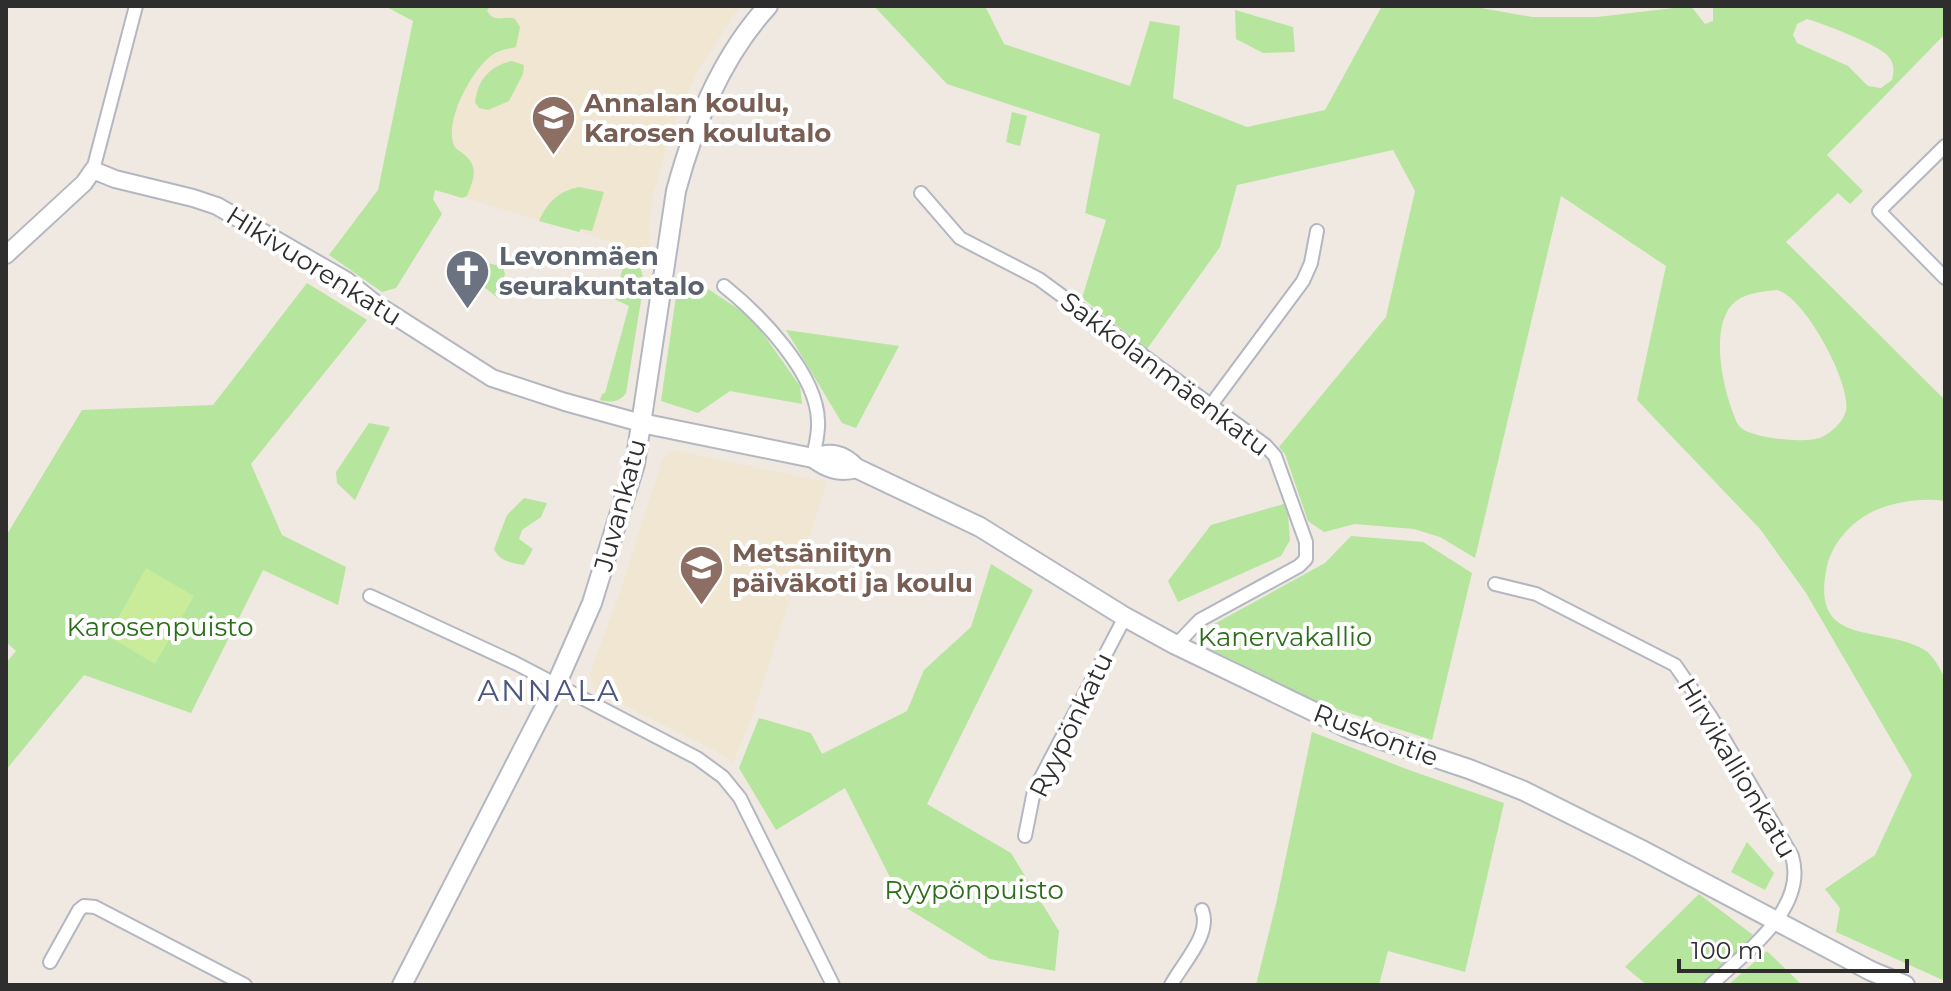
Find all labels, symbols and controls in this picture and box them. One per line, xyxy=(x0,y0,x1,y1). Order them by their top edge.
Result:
place label: Annalan koulu, Karosen koulutalo xyxy=(583,87,831,149)
school or university icon: Annalan koulu, Karosen koulutalo xyxy=(529,94,577,157)
street label: Hikivuorenkatu xyxy=(220,199,408,333)
place label: Levonmäen seurakuntatalo xyxy=(499,240,704,302)
church icon: Levonmäen seurakuntatalo xyxy=(444,247,492,310)
street label: Sakkolanmäenkatu xyxy=(1054,285,1276,463)
street label: Juvankatu xyxy=(587,435,653,576)
place label: Metsäniityn päiväkoti ja koulu xyxy=(732,537,973,599)
school or university icon: Metsäniityn päiväkoti ja koulu xyxy=(677,544,725,607)
park label: Karosenpuisto xyxy=(67,611,253,643)
park label: Kanervakallio xyxy=(1198,621,1372,653)
street label: Ryypönkatu xyxy=(1022,647,1120,803)
district label: ANNALA xyxy=(478,672,620,709)
street label: Hirvikallionkatu xyxy=(1671,672,1803,864)
street label: Ruskontie xyxy=(1309,697,1443,773)
park label: Ryypönpuisto xyxy=(884,874,1064,906)
scale bar xyxy=(1679,923,1907,973)
text: 100 m xyxy=(1691,936,1763,965)

